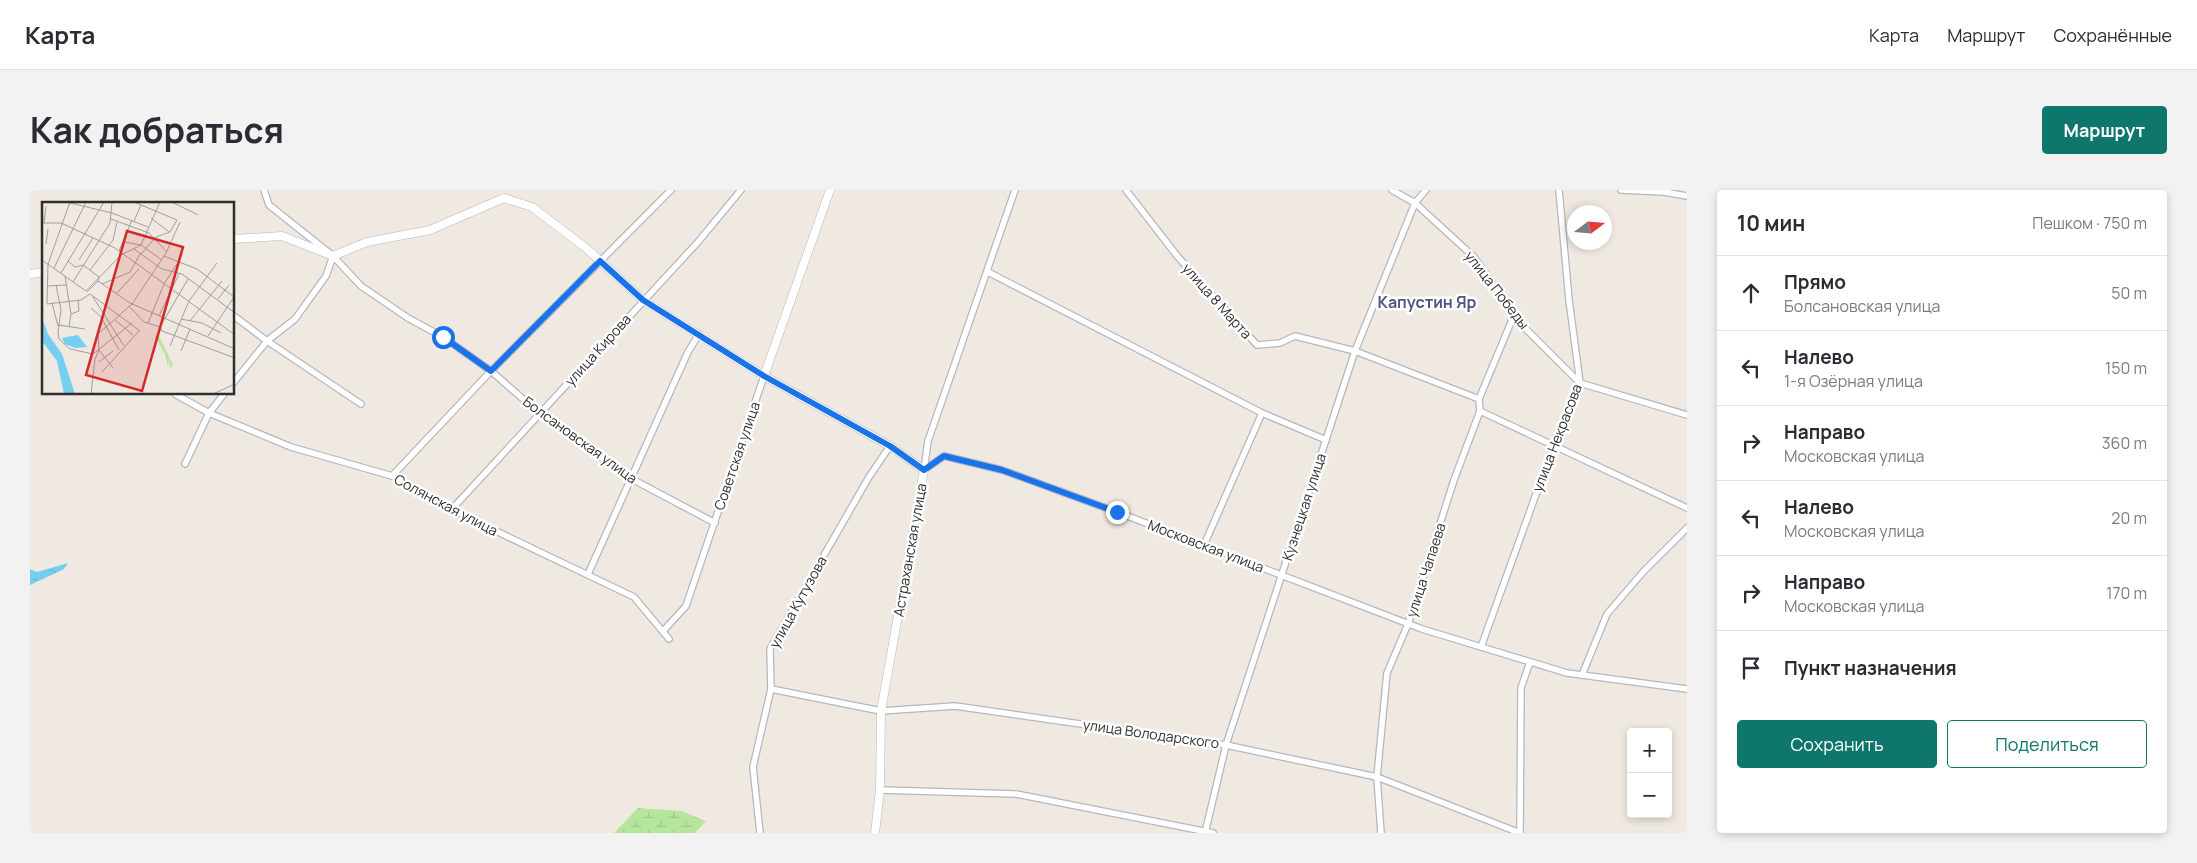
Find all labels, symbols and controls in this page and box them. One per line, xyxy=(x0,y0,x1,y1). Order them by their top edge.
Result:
text: Карта xyxy=(25,18,95,51)
text: Карта xyxy=(1869,23,1919,47)
text: Маршрут xyxy=(1947,23,2025,47)
text: Сохранённые xyxy=(2053,23,2172,47)
text: Как добраться xyxy=(30,106,284,154)
button: Маршрут xyxy=(2042,106,2167,154)
inset map xyxy=(42,202,235,395)
north arrow xyxy=(1567,205,1612,250)
text: 10 мин xyxy=(1737,209,1805,237)
text: Пешком · 750 m xyxy=(2032,212,2147,234)
street label: улица Победы xyxy=(1461,247,1534,333)
street label: улица 8 Марта xyxy=(1178,259,1256,343)
text: Прямо xyxy=(1784,269,1846,295)
icon: ahead xyxy=(1737,279,1765,307)
text: 50 m xyxy=(2111,282,2147,304)
district label: Капустин Яр xyxy=(1378,291,1477,313)
text: Болсановская улица xyxy=(1784,295,1940,317)
street label: улица Кирова xyxy=(560,310,635,390)
route start xyxy=(432,326,455,349)
text: Налево xyxy=(1784,344,1854,370)
icon: left xyxy=(1737,354,1765,382)
text: 150 m xyxy=(2105,357,2147,379)
text: 1-я Озёрная улица xyxy=(1784,370,1923,392)
street label: улица Некрасова xyxy=(1527,381,1586,495)
street label: Болсановская улица xyxy=(519,392,641,488)
street label: Советская улица xyxy=(709,399,764,513)
text: Направо xyxy=(1784,419,1865,445)
icon: right xyxy=(1737,429,1765,457)
text: 360 m xyxy=(2102,432,2147,454)
text: Московская улица xyxy=(1784,445,1925,467)
street label: Кузнецкая улица xyxy=(1277,451,1330,563)
street label: Солянская улица xyxy=(391,469,501,540)
street label: Астраханская улица xyxy=(888,482,931,618)
text: Налево xyxy=(1784,494,1854,520)
route end xyxy=(1106,501,1129,524)
icon: left xyxy=(1737,504,1765,532)
text: 20 m xyxy=(2111,507,2147,529)
street label: Московская улица xyxy=(1145,515,1267,576)
street label: улица Чапаева xyxy=(1401,520,1450,620)
text: Московская улица xyxy=(1784,520,1925,542)
street label: улица Кутузова xyxy=(764,552,831,651)
text: Направо xyxy=(1784,569,1865,595)
icon: right xyxy=(1737,579,1765,607)
text: 170 m xyxy=(2106,582,2147,604)
text: Московская улица xyxy=(1784,595,1925,617)
icon: arrive xyxy=(1737,654,1765,682)
text: Пункт назначения xyxy=(1784,655,1957,681)
street label: улица Володарского xyxy=(1082,715,1220,752)
button: Сохранить xyxy=(1737,720,1937,768)
button: Поделиться xyxy=(1947,720,2147,768)
map controls xyxy=(1627,728,1672,818)
button: + xyxy=(1627,728,1672,773)
button: − xyxy=(1627,773,1672,818)

